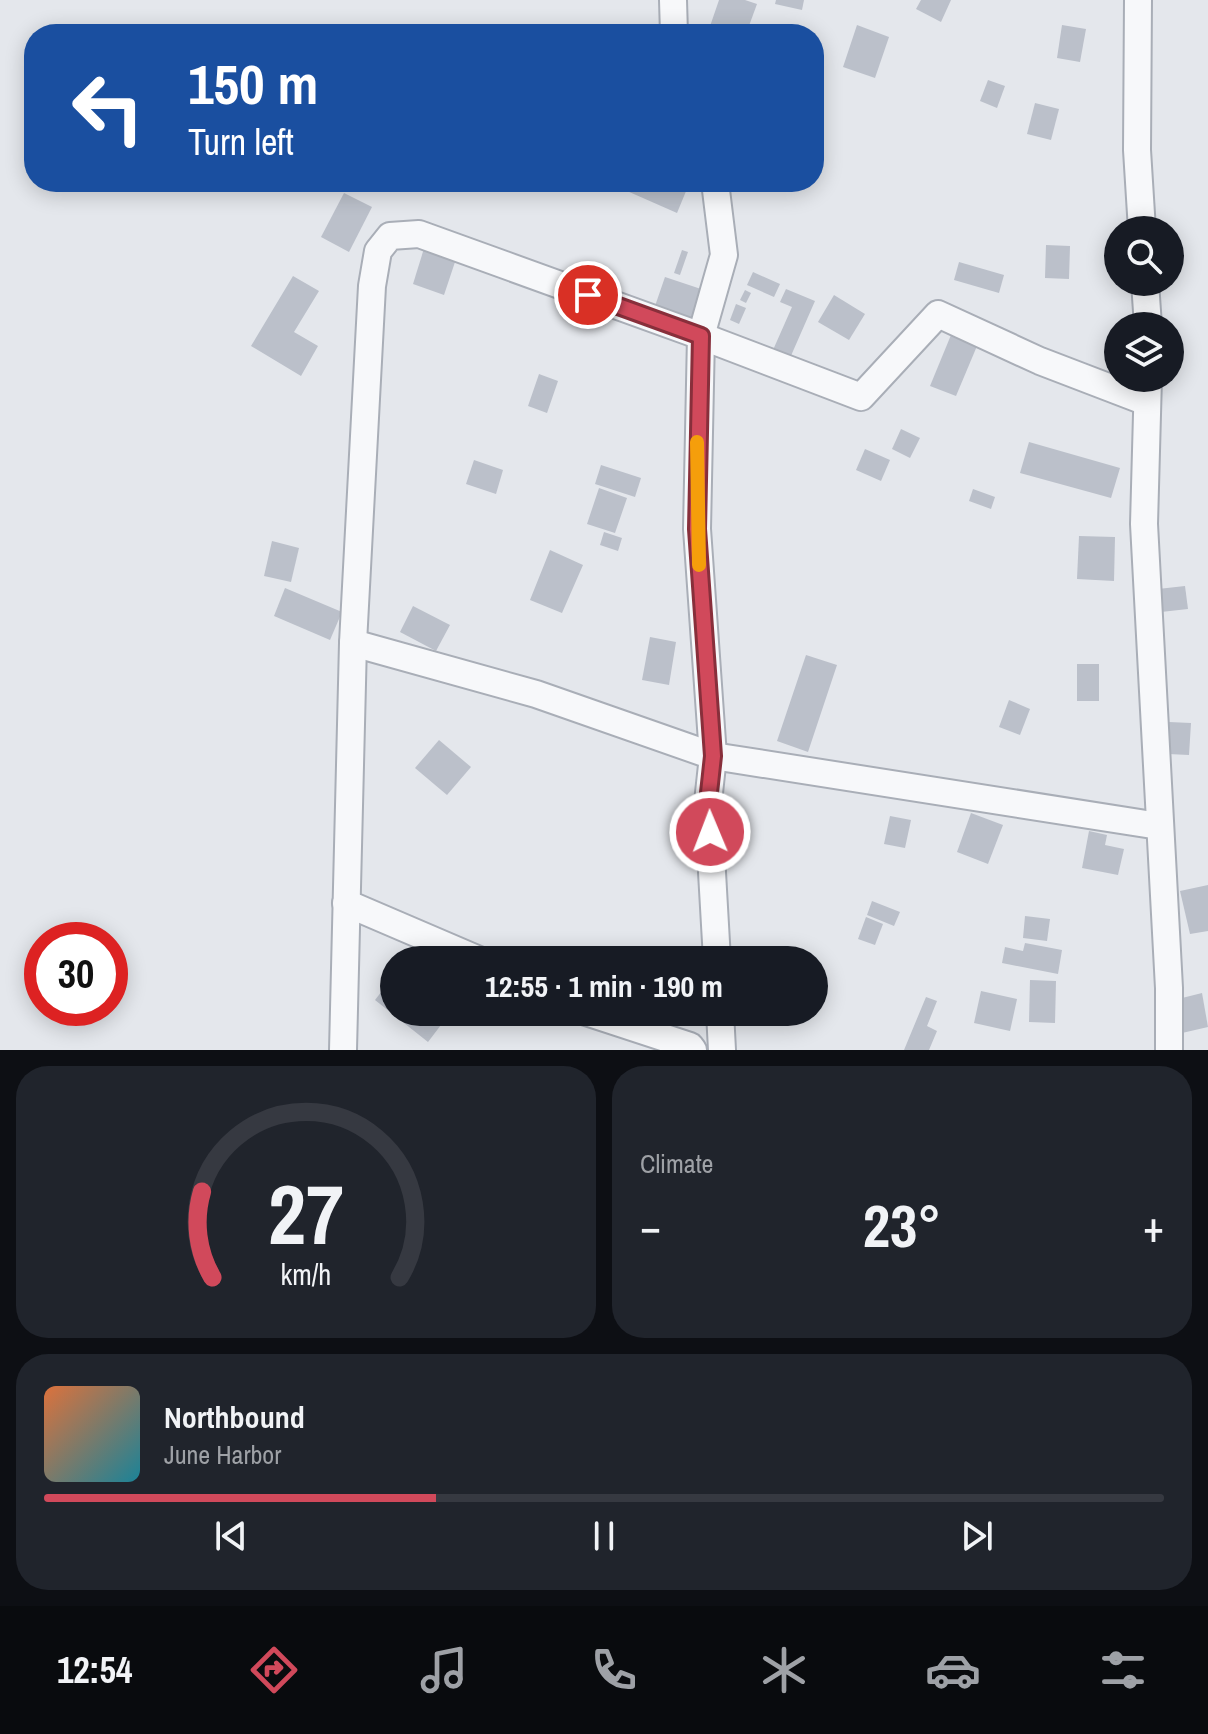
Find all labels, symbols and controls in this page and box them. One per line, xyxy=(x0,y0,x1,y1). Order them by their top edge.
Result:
text: 150 m xyxy=(188,46,318,121)
icon: left xyxy=(56,56,160,160)
text: Turn left xyxy=(188,118,294,166)
map controls xyxy=(1104,216,1184,392)
button: search xyxy=(1104,216,1184,296)
pin xyxy=(554,261,622,329)
icon: arrive xyxy=(566,273,610,317)
button: layers xyxy=(1104,312,1184,392)
position arrow xyxy=(668,790,752,874)
speed limit sign: 30 xyxy=(24,922,128,1026)
text: 12:55 · 1 min · 190 m xyxy=(485,966,723,1006)
text: Climate xyxy=(640,1146,713,1181)
text: 27 xyxy=(268,1158,344,1270)
text: 23° xyxy=(863,1185,941,1266)
text: − xyxy=(640,1196,661,1256)
text: + xyxy=(1143,1196,1164,1256)
text: km/h xyxy=(281,1255,331,1294)
text: Northbound xyxy=(164,1397,305,1437)
text: June Harbor xyxy=(164,1437,281,1472)
icon: previous xyxy=(209,1514,253,1558)
icon: pause xyxy=(582,1514,626,1558)
icon: next xyxy=(955,1514,999,1558)
icon: directions xyxy=(246,1642,302,1698)
icon: music xyxy=(416,1642,472,1698)
icon: phone xyxy=(586,1642,642,1698)
icon: climate xyxy=(756,1642,812,1698)
icon: car xyxy=(925,1642,981,1698)
icon: filters xyxy=(1095,1642,1151,1698)
text: 12:54 xyxy=(57,1646,132,1694)

